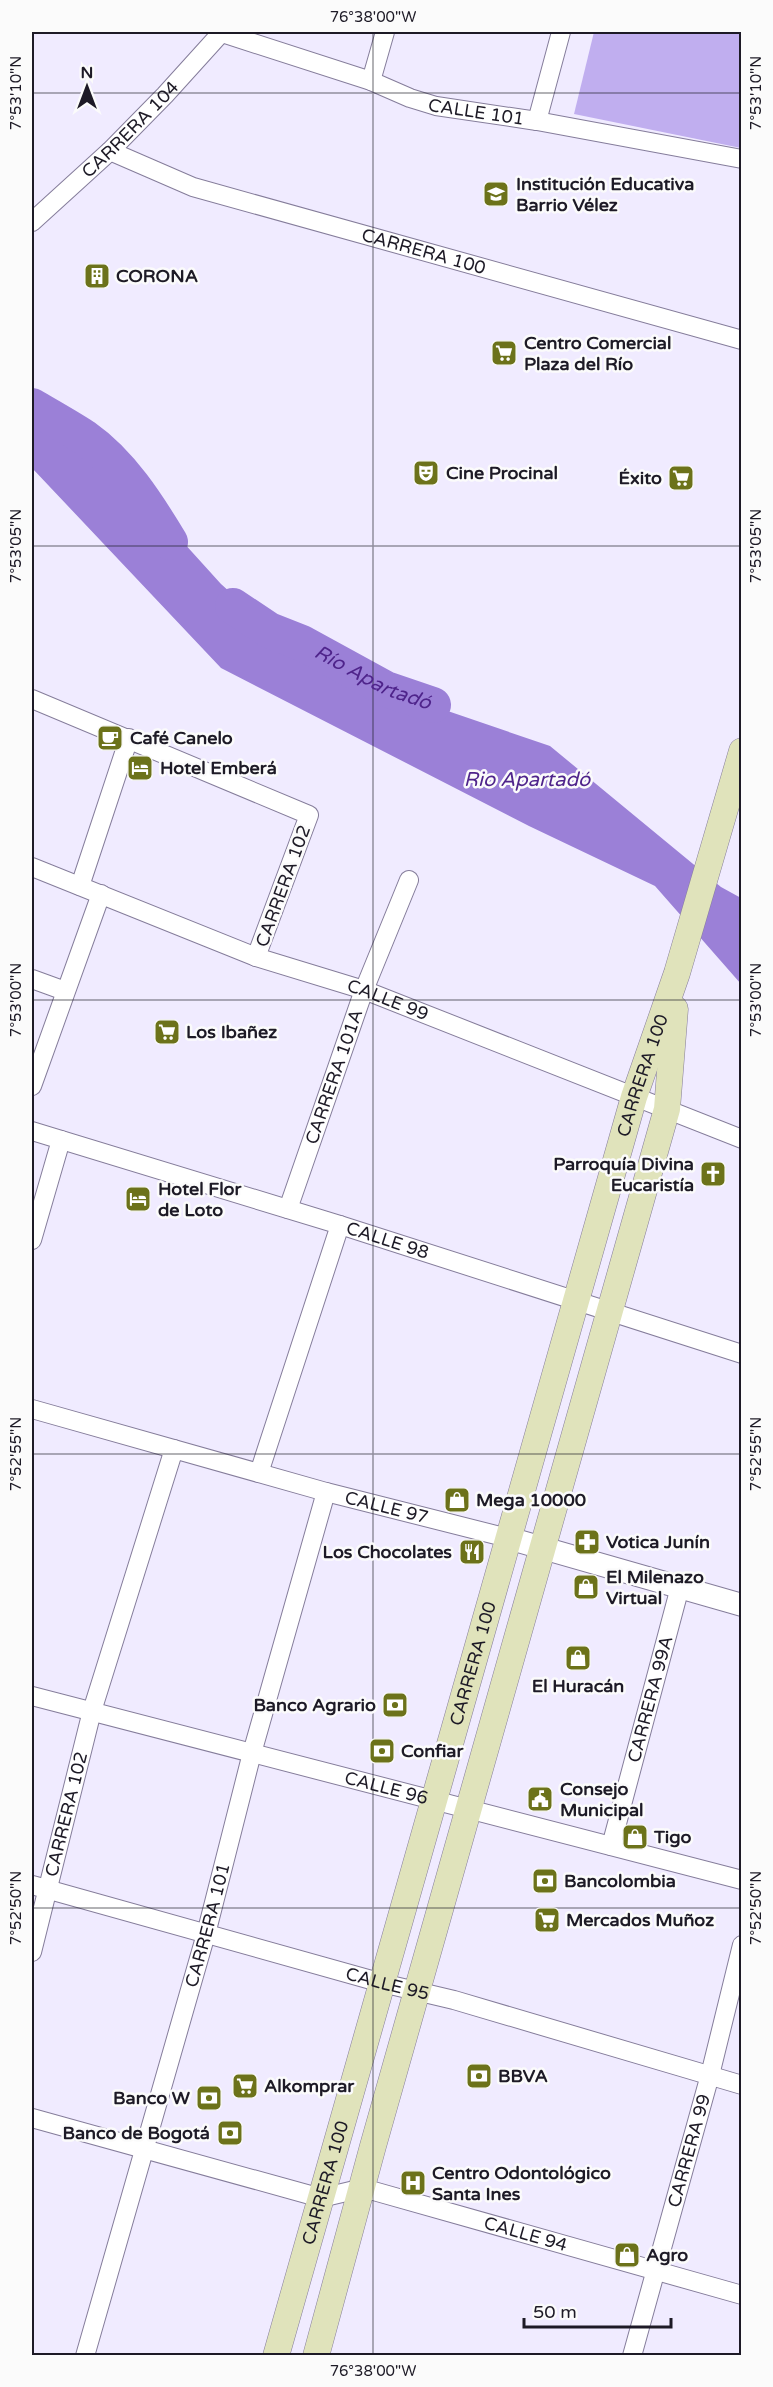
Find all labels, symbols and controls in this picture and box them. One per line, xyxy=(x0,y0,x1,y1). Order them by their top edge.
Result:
text: 76°38'00"W xyxy=(330,8,416,26)
text: 7°53'10"N xyxy=(7,56,25,130)
text: 7°53'10"N xyxy=(747,56,765,130)
north arrow xyxy=(57,57,117,117)
text: N xyxy=(81,63,93,83)
street label: CARRERA 104 xyxy=(77,76,183,182)
street label: CALLE 101 xyxy=(425,93,526,130)
place label: Institución Educativa Barrio Vélez xyxy=(516,173,694,216)
school or university icon: Institución Educativa Barrio Vélez xyxy=(481,179,511,209)
street label: CARRERA 100 xyxy=(359,224,488,279)
building icon: CORONA xyxy=(82,261,112,291)
place label: CORONA xyxy=(116,265,198,287)
place label: Centro Comercial Plaza del Río xyxy=(524,332,671,375)
supermarket icon: Centro Comercial Plaza del Río xyxy=(489,338,519,368)
theatre icon: Cine Procinal xyxy=(411,458,441,488)
place label: Cine Procinal xyxy=(446,462,558,484)
supermarket icon: Éxito xyxy=(666,463,696,493)
place label: Éxito xyxy=(619,467,662,489)
text: 7°53'05"N xyxy=(7,509,25,583)
text: 7°53'05"N xyxy=(747,509,765,583)
water label: Río Apartadó xyxy=(310,640,435,716)
cafe icon: Café Canelo xyxy=(95,723,125,753)
place label: Café Canelo xyxy=(130,727,233,749)
hotel icon: Hotel Emberá xyxy=(125,753,155,783)
place label: Hotel Emberá xyxy=(160,757,277,779)
water label: Rio Apartadó xyxy=(464,768,591,792)
street label: CARRERA 102 xyxy=(251,822,315,950)
text: 7°53'00"N xyxy=(7,963,25,1037)
text: 7°53'00"N xyxy=(747,963,765,1037)
street label: CALLE 99 xyxy=(344,974,432,1025)
street label: CARRERA 101A xyxy=(300,1006,367,1147)
street label: CARRERA 100 xyxy=(612,1011,673,1139)
supermarket icon: Los Ibañez xyxy=(152,1017,182,1047)
place label: Los Ibañez xyxy=(186,1021,277,1043)
place label: Parroquía Divina Eucaristía xyxy=(553,1153,694,1196)
church icon: Parroquía Divina Eucaristía xyxy=(698,1159,728,1189)
place label: Hotel Flor de Loto xyxy=(158,1178,243,1221)
hotel icon: Hotel Flor de Loto xyxy=(123,1184,153,1214)
street label: CALLE 98 xyxy=(344,1217,432,1264)
text: 7°52'55"N xyxy=(7,1417,25,1491)
text: 7°52'55"N xyxy=(747,1417,765,1491)
shop icon: Mega 10000 xyxy=(442,1485,472,1515)
street label: CALLE 97 xyxy=(342,1486,431,1528)
place label: Mega 10000 xyxy=(476,1489,586,1511)
pharmacy icon: Votica Junín xyxy=(572,1527,602,1557)
place label: Votica Junín xyxy=(606,1531,710,1553)
restaurant icon: Los Chocolates xyxy=(457,1537,487,1567)
place label: Los Chocolates xyxy=(323,1541,452,1563)
place label: El Milenazo Virtual xyxy=(606,1566,704,1609)
shop icon: El Milenazo Virtual xyxy=(571,1572,601,1602)
street label: CARRERA 100 xyxy=(445,1599,501,1728)
street label: CARRERA 99A xyxy=(623,1633,678,1765)
shop icon: El Huracán xyxy=(563,1643,593,1673)
place label: El Huracán xyxy=(532,1675,624,1697)
bank icon: Banco Agrario xyxy=(380,1690,410,1720)
place label: Banco Agrario xyxy=(253,1694,376,1716)
bank icon: Confiar xyxy=(367,1736,397,1766)
place label: Confiar xyxy=(401,1740,464,1762)
street label: CARRERA 102 xyxy=(40,1749,92,1879)
street label: CALLE 96 xyxy=(342,1766,430,1809)
place label: Consejo Municipal xyxy=(560,1778,644,1821)
public building icon: Consejo Municipal xyxy=(525,1784,555,1814)
shop icon: Tigo xyxy=(620,1822,650,1852)
place label: Tigo xyxy=(653,1826,692,1848)
street label: CARRERA 101 xyxy=(180,1861,235,1990)
bank icon: Bancolombia xyxy=(530,1866,560,1896)
place label: Bancolombia xyxy=(564,1870,676,1892)
text: 7°52'50"N xyxy=(7,1871,25,1945)
text: 7°52'50"N xyxy=(747,1871,765,1945)
supermarket icon: Mercados Muñoz xyxy=(532,1905,562,1935)
place label: Mercados Muñoz xyxy=(566,1909,714,1931)
street label: CALLE 95 xyxy=(343,1962,432,2005)
bank icon: BBVA xyxy=(464,2061,494,2091)
place label: BBVA xyxy=(498,2065,548,2087)
supermarket icon: Alkomprar xyxy=(230,2071,260,2101)
place label: Alkomprar xyxy=(264,2075,355,2097)
bank icon: Banco W xyxy=(194,2083,224,2113)
place label: Banco W xyxy=(113,2087,191,2109)
street label: CARRERA 99 xyxy=(663,2092,715,2210)
bank icon: Banco de Bogotá xyxy=(215,2118,245,2148)
street label: CARRERA 100 xyxy=(297,2118,353,2247)
place label: Banco de Bogotá xyxy=(63,2122,210,2144)
place label: Centro Odontológico Santa Ines xyxy=(432,2162,611,2205)
hospital icon: Centro Odontológico Santa Ines xyxy=(398,2168,428,2198)
street label: CALLE 94 xyxy=(481,2212,570,2256)
shop icon: Agro xyxy=(612,2240,642,2270)
place label: Agro xyxy=(646,2244,688,2266)
scale bar xyxy=(524,2291,671,2329)
text: 50 m xyxy=(533,2301,577,2323)
text: 76°38'00"W xyxy=(330,2362,416,2380)

